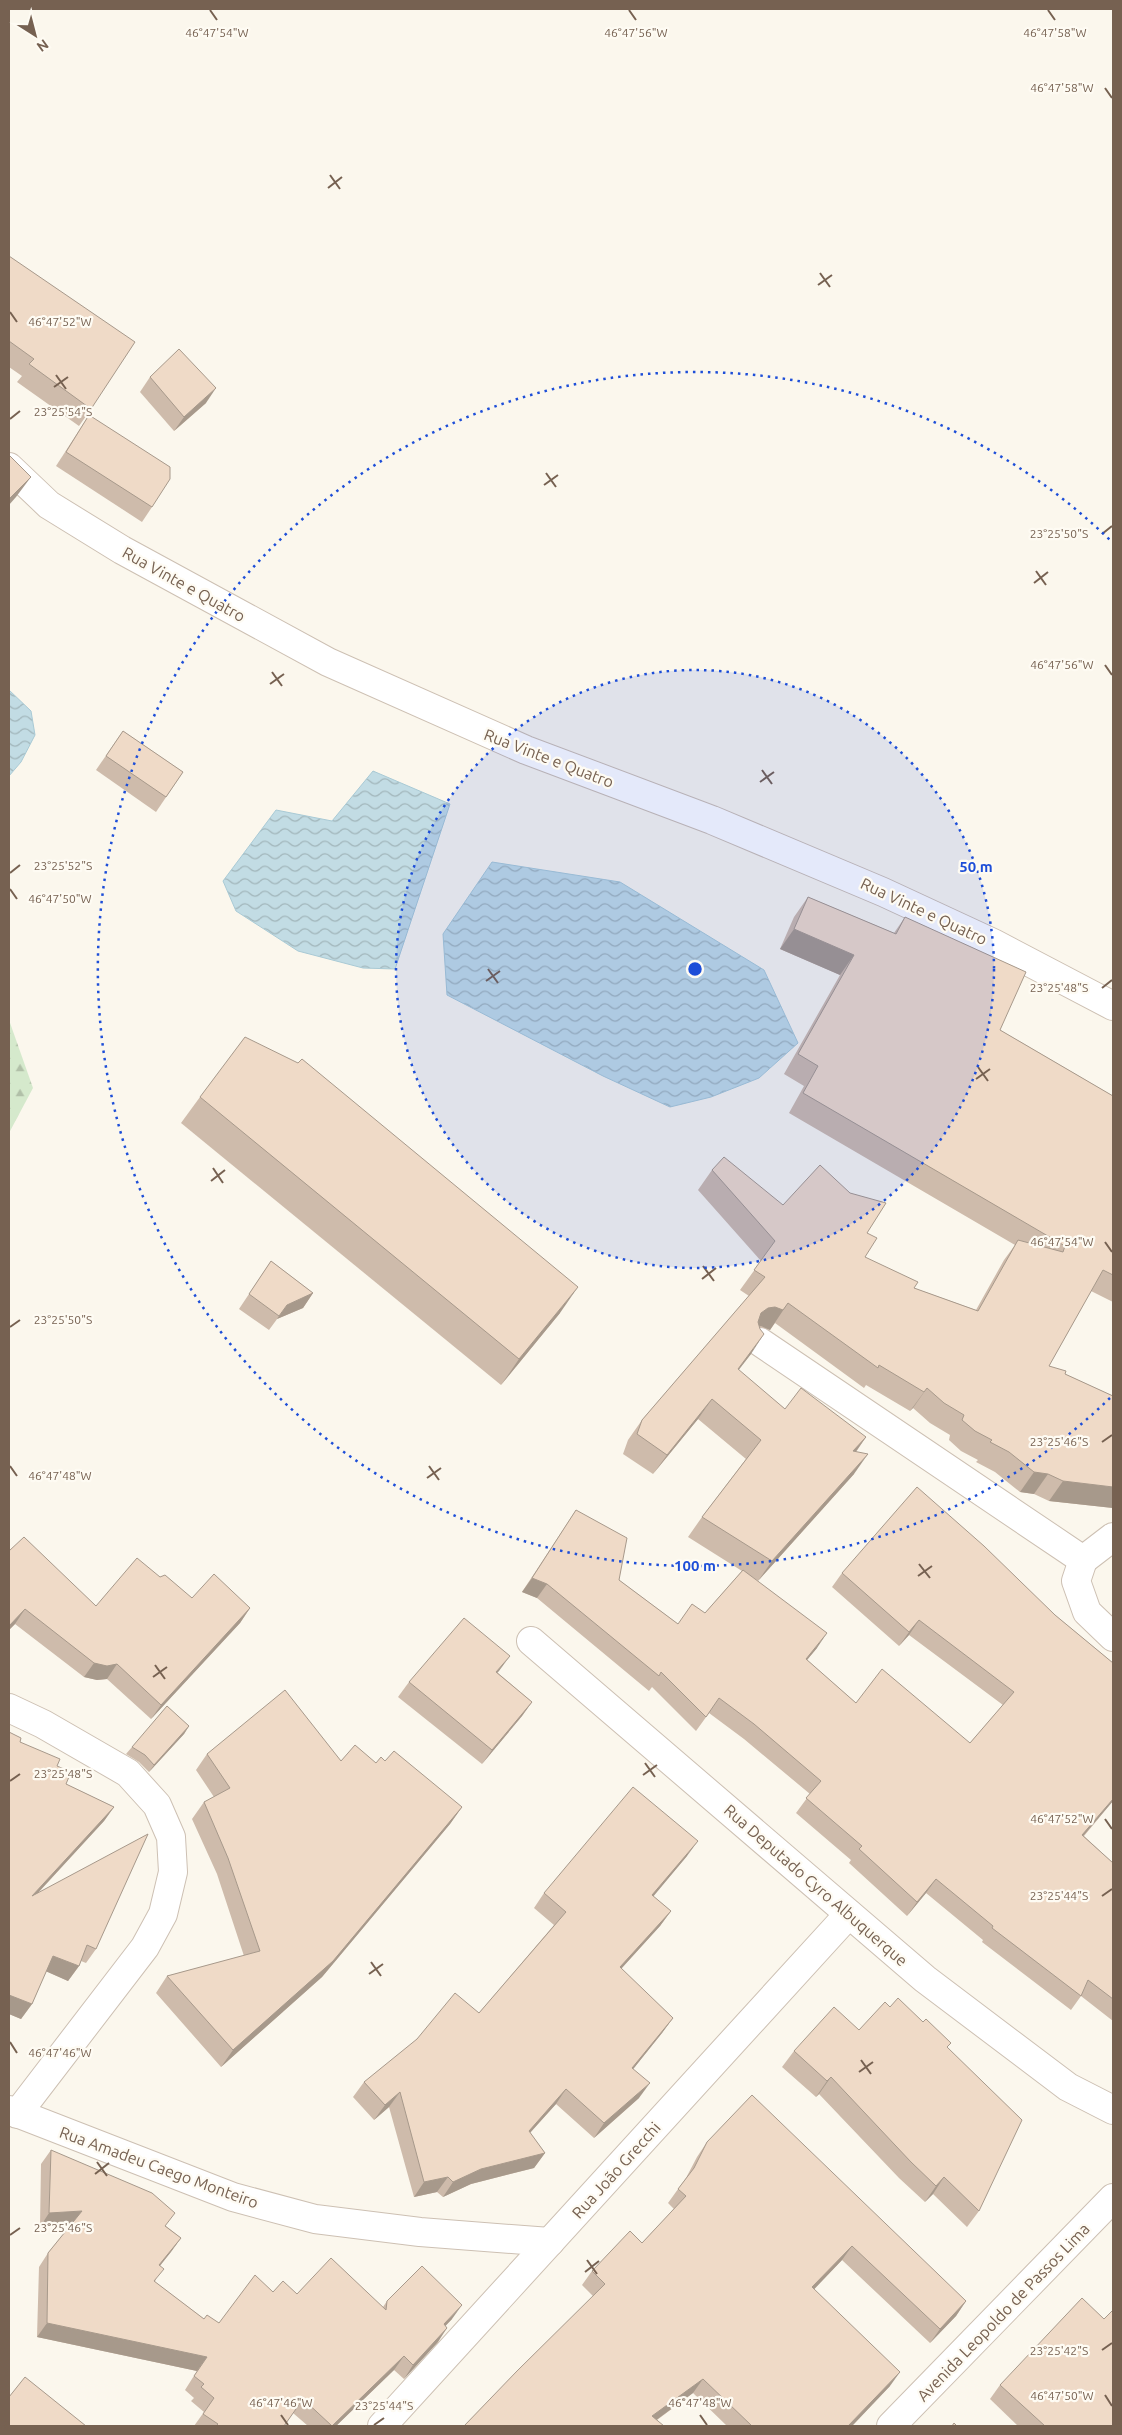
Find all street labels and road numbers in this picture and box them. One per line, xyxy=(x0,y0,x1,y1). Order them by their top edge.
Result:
street label: Rua Vinte e Quatro xyxy=(120,543,248,625)
street label: Rua Vinte e Quatro xyxy=(482,725,616,791)
street label: Rua Vinte e Quatro xyxy=(858,874,990,948)
street label: Rua Deputado Cyro Albuquerque xyxy=(721,1801,911,1969)
street label: Rua João Grecchi xyxy=(568,2118,664,2222)
street label: Rua Amadeu Caego Monteiro xyxy=(57,2123,261,2211)
street label: Avenida Leopoldo de Passos Lima xyxy=(913,2219,1093,2405)

